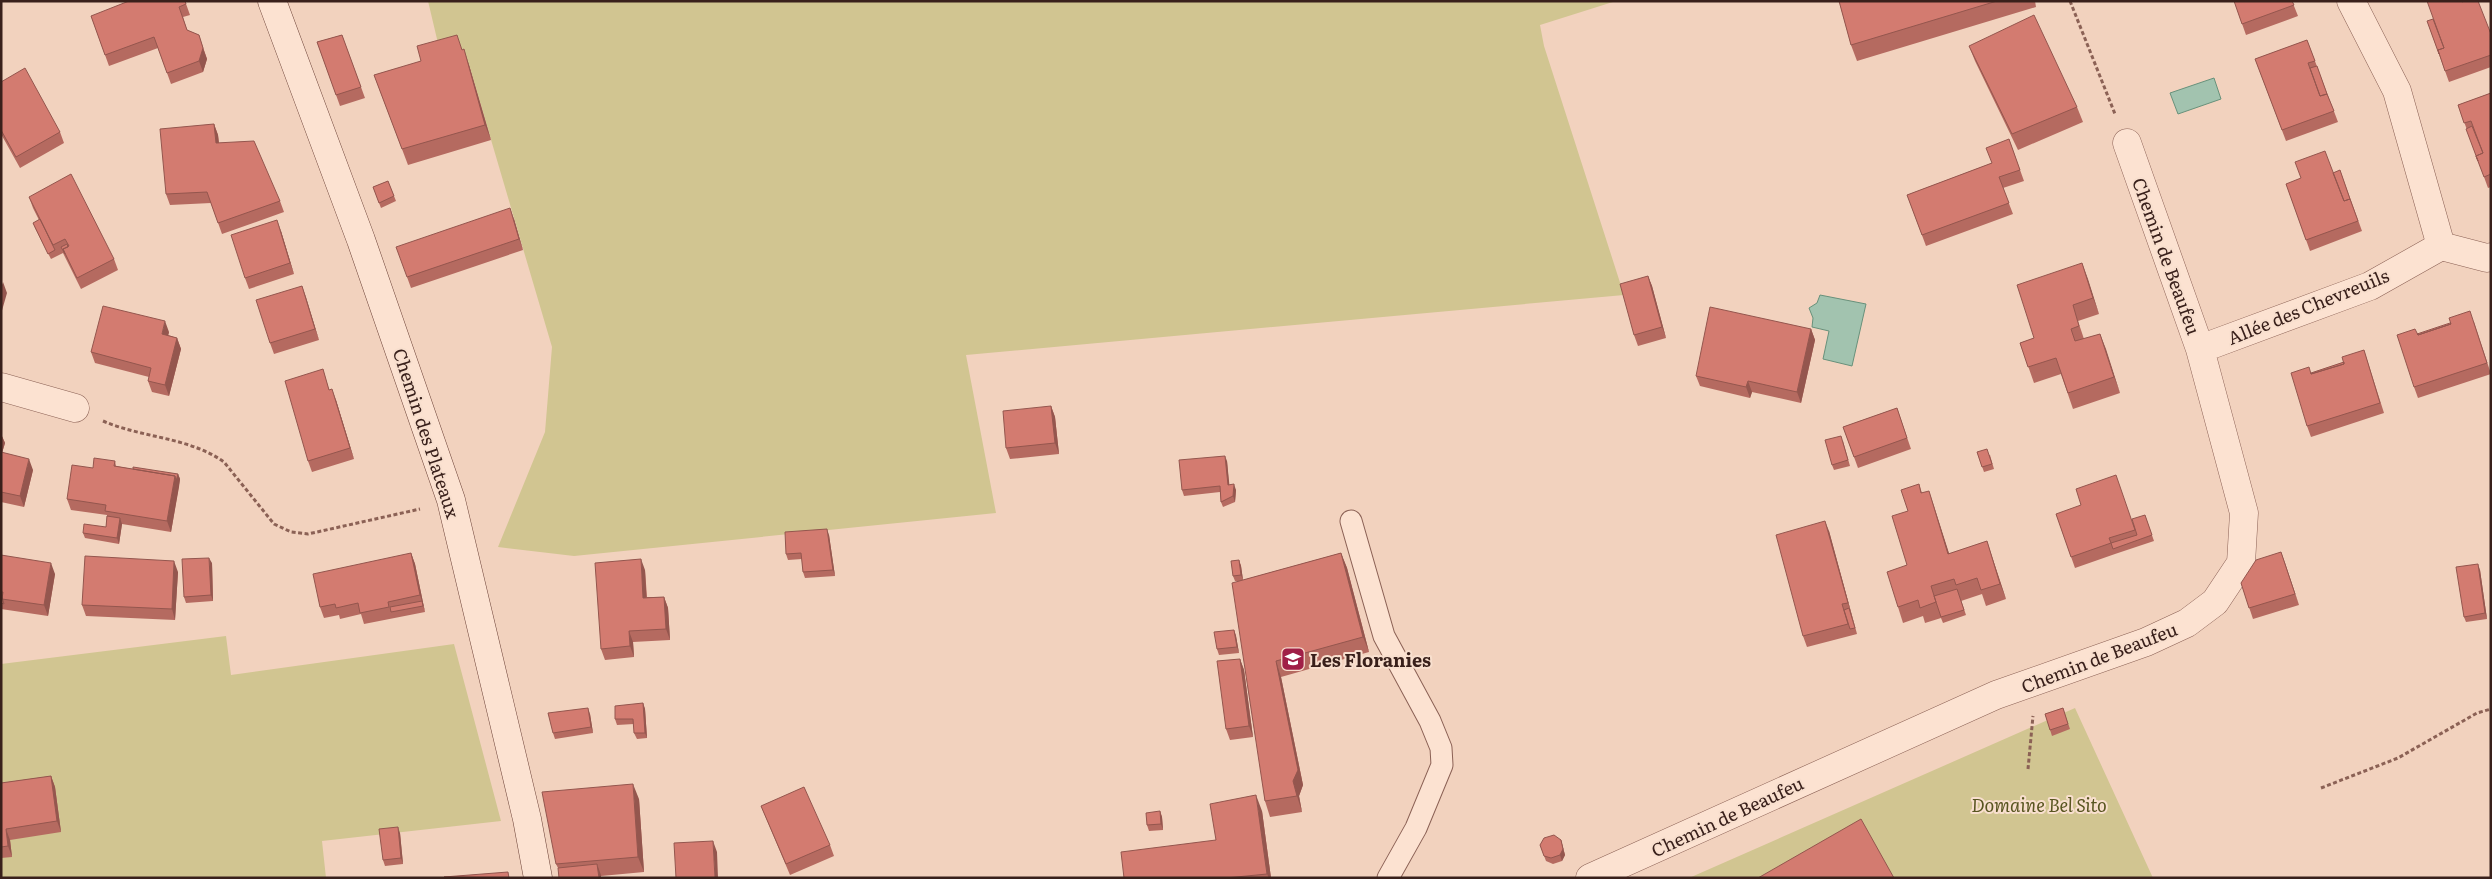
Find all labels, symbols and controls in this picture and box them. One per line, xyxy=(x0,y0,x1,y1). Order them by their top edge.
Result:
street label: Chemin de Beaufeu xyxy=(2126,174,2208,338)
street label: Allée des Chevreuils xyxy=(2223,261,2393,351)
street label: Chemin des Plateaux xyxy=(387,344,467,522)
street label: Chemin de Beaufeu xyxy=(2017,615,2181,699)
school or university icon: Les Floranies xyxy=(1280,646,1306,672)
place label: Les Floranies xyxy=(1310,646,1431,673)
street label: Chemin de Beaufeu xyxy=(1646,769,1808,863)
park label: Domaine Bel Sito xyxy=(1971,791,2107,818)

